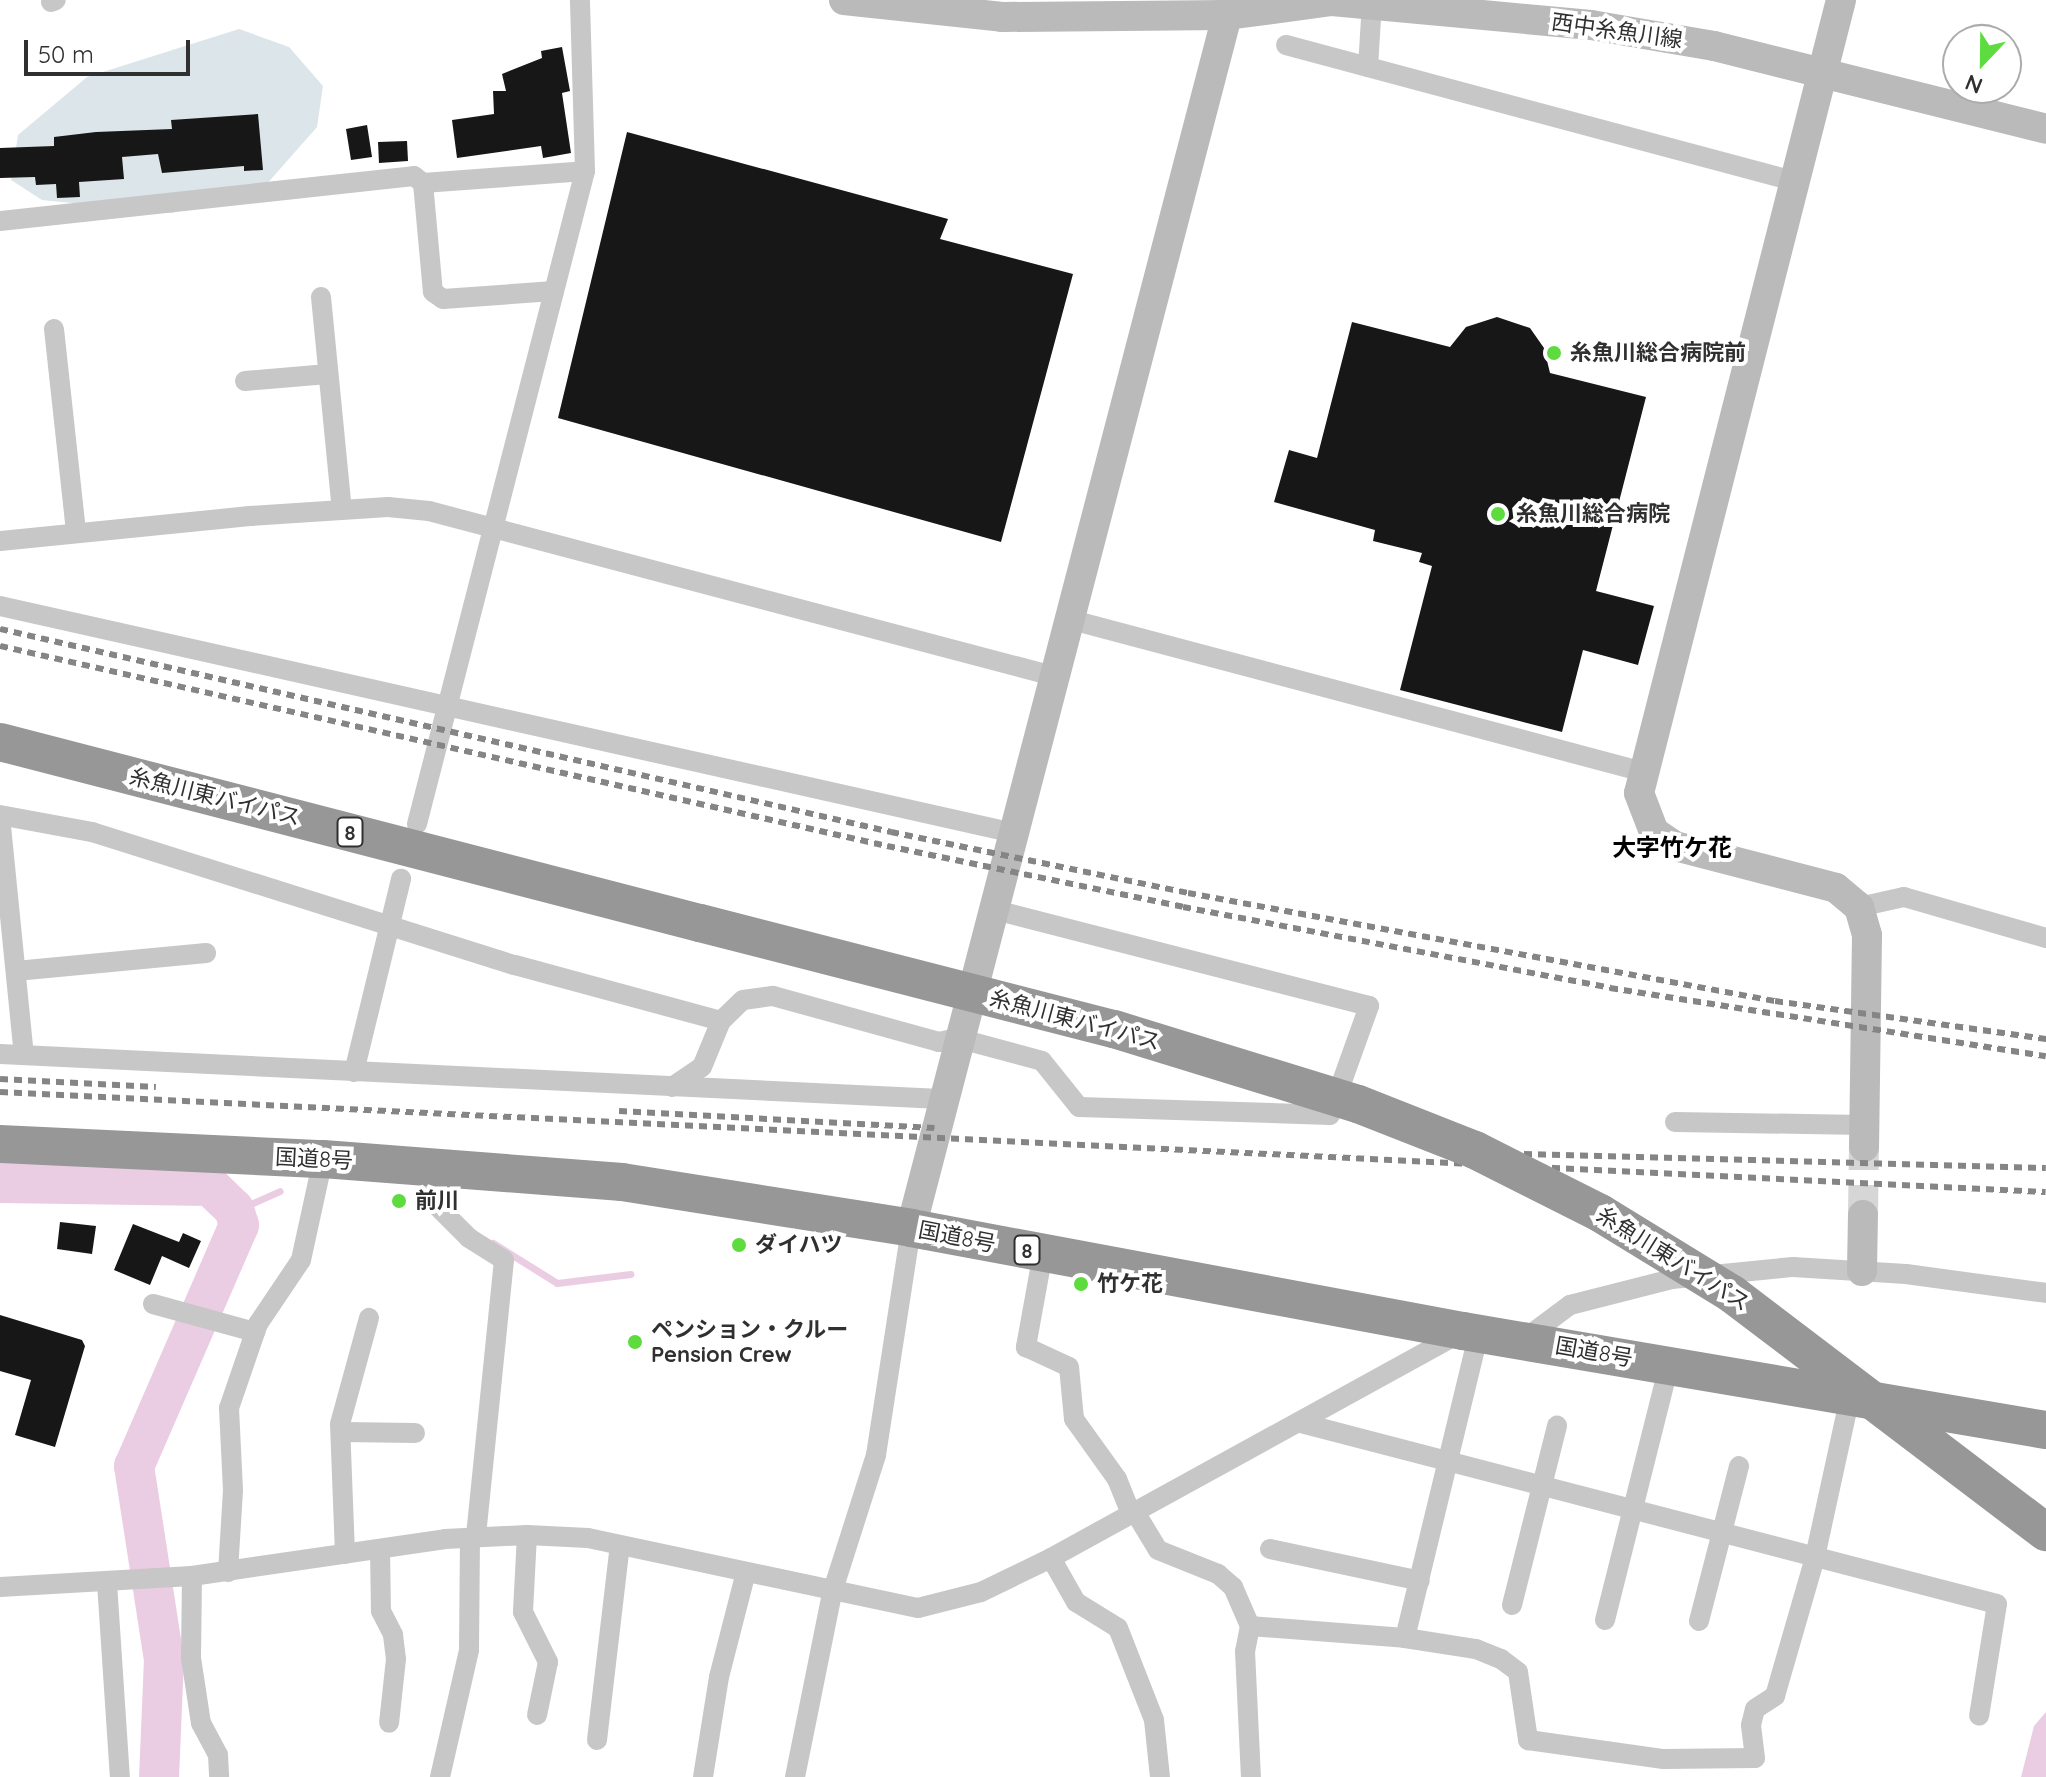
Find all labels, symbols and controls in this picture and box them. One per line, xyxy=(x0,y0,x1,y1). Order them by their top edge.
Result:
street label: 西中糸魚川線 xyxy=(1550,9,1684,53)
scale bar xyxy=(28,24,194,74)
north arrow xyxy=(1942,24,2022,104)
text: 50 m xyxy=(38,39,94,69)
text: N xyxy=(1961,68,1987,100)
place label: 糸魚川総合病院前 xyxy=(1570,340,1746,366)
marker: 糸魚川総合病院前 xyxy=(1545,344,1563,362)
place label: 糸魚川総合病院 xyxy=(1516,501,1670,527)
marker: 糸魚川総合病院 xyxy=(1487,503,1509,525)
street label: 糸魚川東バイパス xyxy=(126,763,304,831)
road number: 8 xyxy=(336,816,364,848)
district label: 大字竹ケ花 xyxy=(1612,834,1732,862)
street label: 糸魚川東バイパス xyxy=(987,984,1163,1056)
street label: 国道8号 xyxy=(274,1144,354,1174)
place label: 前川 xyxy=(415,1188,459,1214)
marker: 前川 xyxy=(390,1192,408,1210)
street label: 糸魚川東バイパス xyxy=(1591,1201,1755,1317)
street label: 国道8号 xyxy=(916,1217,998,1257)
place label: ダイハツ xyxy=(755,1232,843,1258)
road number: 8 xyxy=(1013,1234,1041,1266)
marker: ダイハツ xyxy=(730,1236,748,1254)
place label: 竹ケ花 xyxy=(1097,1271,1163,1297)
marker: 竹ケ花 xyxy=(1072,1275,1090,1293)
place label: ペンション・クルー Pension Crew xyxy=(651,1316,849,1368)
street label: 国道8号 xyxy=(1553,1332,1635,1372)
marker: ペンション・クルー Pension Crew xyxy=(626,1333,644,1351)

